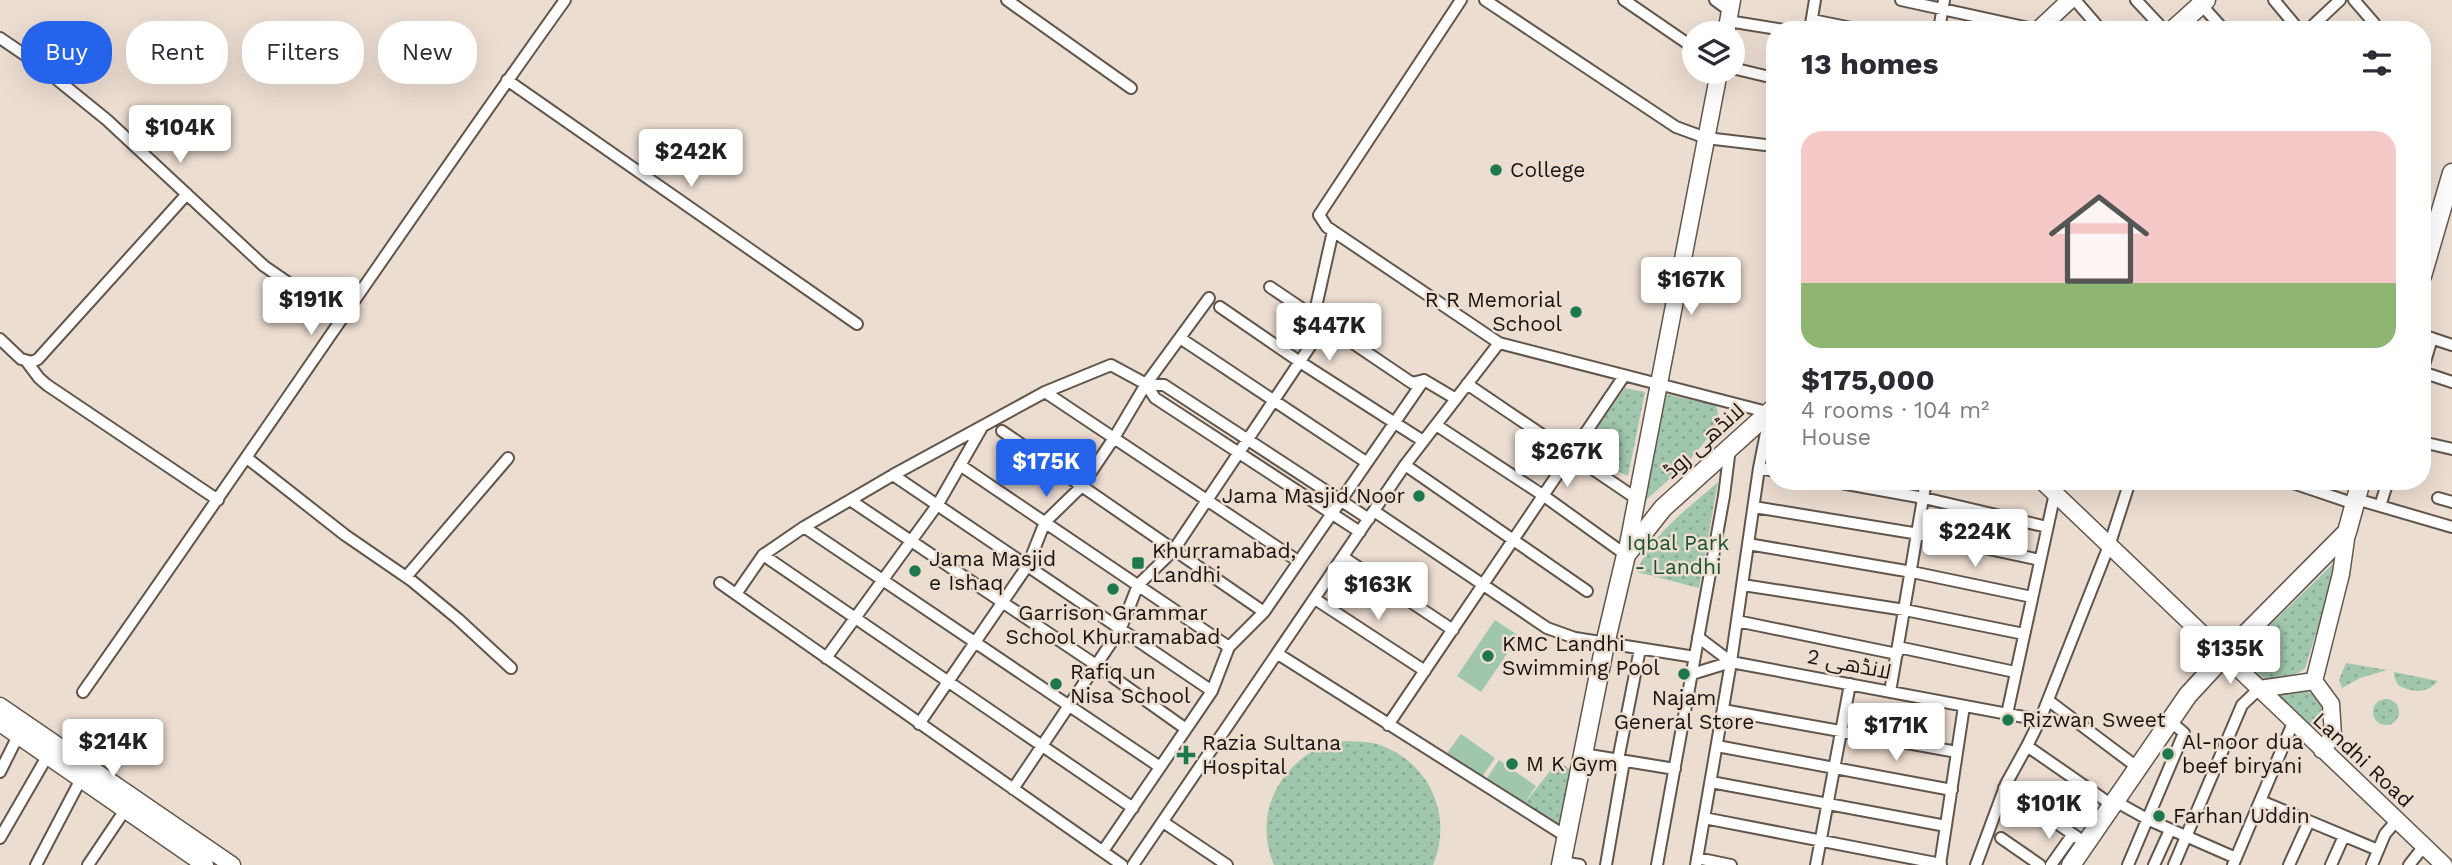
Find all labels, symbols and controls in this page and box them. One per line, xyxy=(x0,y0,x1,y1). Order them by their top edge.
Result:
chip: Buy xyxy=(21,21,112,84)
chip: Rent xyxy=(126,21,228,84)
chip: Filters xyxy=(242,21,364,84)
chip: New xyxy=(378,21,477,84)
map controls xyxy=(1682,21,1745,84)
button: layers xyxy=(1682,21,1745,84)
icon: filters xyxy=(2358,44,2396,82)
text: 13 homes xyxy=(1801,46,1938,81)
pin: $104K xyxy=(131,106,229,165)
text: $104K xyxy=(145,114,215,141)
pin: $242K xyxy=(642,130,740,189)
text: $242K xyxy=(655,138,727,165)
place label: College xyxy=(1510,157,1585,182)
marker: College xyxy=(1488,162,1504,178)
icon: home xyxy=(2036,176,2162,302)
pin: $167K xyxy=(1642,258,1740,317)
text: $167K xyxy=(1657,266,1725,293)
pin: $191K xyxy=(262,278,360,337)
text: $191K xyxy=(279,286,343,313)
place label: R R Memorial School xyxy=(1425,287,1563,336)
pin: $447K xyxy=(1280,304,1378,363)
marker: R R Memorial School xyxy=(1568,304,1584,320)
text: $447K xyxy=(1292,312,1366,339)
text: $175,000 xyxy=(1801,362,1935,397)
text: 4 rooms · 104 m² xyxy=(1801,397,1989,424)
street label: لانڈھی روڈ xyxy=(1658,398,1750,484)
text: House xyxy=(1801,424,1871,451)
pin: $267K xyxy=(1518,430,1616,489)
text: $267K xyxy=(1531,438,1603,465)
pin: $175K xyxy=(997,440,1095,499)
text: $175K xyxy=(1012,448,1080,475)
place label: Jama Masjid Noor xyxy=(1222,483,1405,508)
marker: Jama Masjid Noor xyxy=(1411,488,1427,504)
pin: $224K xyxy=(1926,510,2024,569)
text: $224K xyxy=(1939,518,2011,545)
park label: Iqbal Park - Landhi xyxy=(1627,530,1729,579)
place label: Khurramabad, Landhi xyxy=(1152,538,1296,587)
place label: Jama Masjid e Ishaq xyxy=(929,546,1056,595)
marker: Khurramabad, Landhi xyxy=(1130,555,1146,571)
pin: $163K xyxy=(1329,562,1427,622)
marker: Jama Masjid e Ishaq xyxy=(907,563,923,579)
text: $163K xyxy=(1344,571,1412,598)
marker: Garrison Grammar School Khurramabad xyxy=(1105,581,1121,597)
place label: Garrison Grammar School Khurramabad xyxy=(1006,600,1220,649)
pin: $135K xyxy=(2181,626,2279,686)
place label: KMC Landhi Swimming Pool xyxy=(1502,631,1660,680)
text: $135K xyxy=(2196,635,2264,662)
street label: لانڈھی 2 xyxy=(1805,643,1893,685)
marker: KMC Landhi Swimming Pool xyxy=(1480,648,1496,664)
place label: Rafiq un Nisa School xyxy=(1070,659,1191,708)
marker: Najam General Store xyxy=(1676,666,1692,682)
marker: Rafiq un Nisa School xyxy=(1048,676,1064,692)
place label: Najam General Store xyxy=(1614,685,1754,734)
pin: $171K xyxy=(1847,704,1945,763)
place label: Rizwan Sweet xyxy=(2022,707,2166,732)
street label: Landhi Road xyxy=(2308,707,2419,812)
text: $171K xyxy=(1864,712,1928,739)
marker: Rizwan Sweet xyxy=(2000,712,2016,728)
pin: $214K xyxy=(64,720,162,779)
text: $214K xyxy=(78,728,148,755)
place label: Al-noor dua beef biryani xyxy=(2182,729,2304,778)
place label: Razia Sultana Hospital xyxy=(1202,730,1341,779)
marker: Razia Sultana Hospital xyxy=(1176,745,1196,765)
marker: Al-noor dua beef biryani xyxy=(2160,746,2176,762)
place label: M K Gym xyxy=(1526,751,1618,776)
marker: M K Gym xyxy=(1504,756,1520,772)
pin: $101K xyxy=(2000,782,2098,841)
text: $101K xyxy=(2016,790,2082,817)
place label: Farhan Uddin xyxy=(2173,803,2310,828)
marker: Farhan Uddin xyxy=(2151,808,2167,824)

